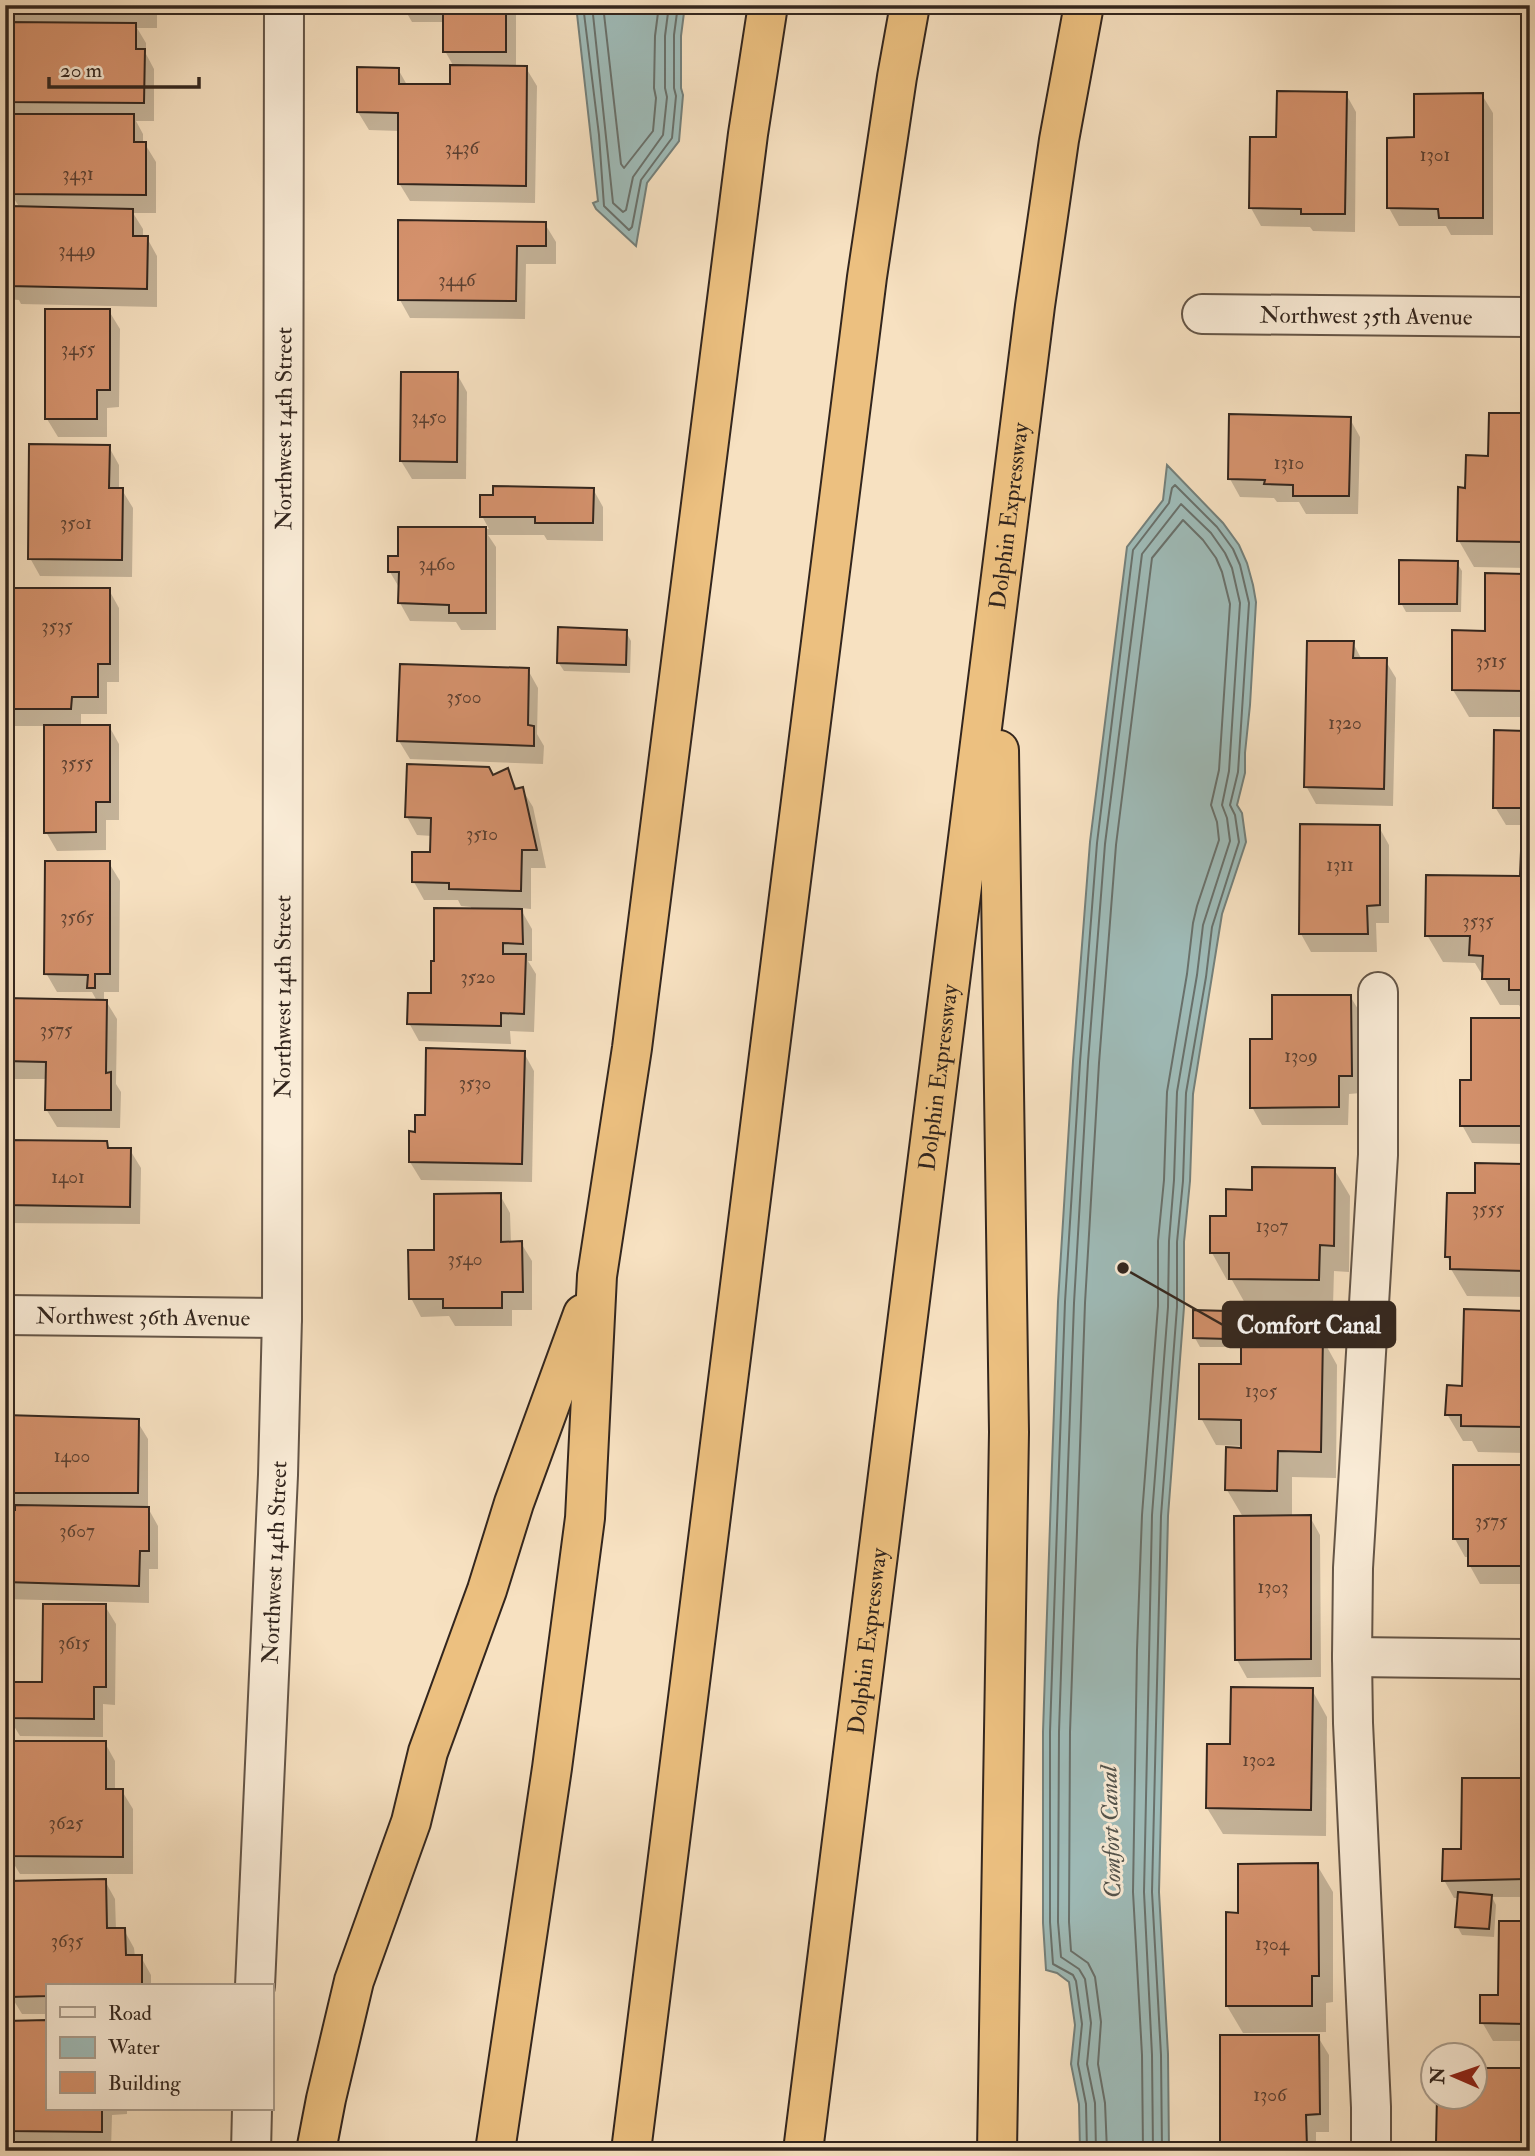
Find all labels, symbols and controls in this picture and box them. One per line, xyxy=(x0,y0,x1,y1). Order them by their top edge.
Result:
scale bar xyxy=(49,46,200,90)
text: 20 m xyxy=(60,57,102,84)
house number: 3436 xyxy=(445,136,481,160)
house number: 1301 xyxy=(1420,143,1450,167)
house number: 3431 xyxy=(62,162,94,186)
house number: 3449 xyxy=(58,238,96,262)
house number: 3446 xyxy=(438,268,477,292)
street label: Northwest 35th Avenue xyxy=(1259,300,1473,331)
street label: Northwest 14th Street xyxy=(269,327,298,530)
house number: 3455 xyxy=(61,337,96,361)
house number: 3450 xyxy=(411,405,447,429)
street label: Dolphin Expressway xyxy=(983,420,1035,611)
house number: 1310 xyxy=(1274,451,1304,475)
house number: 3501 xyxy=(60,511,92,535)
house number: 3460 xyxy=(419,552,455,576)
house number: 3535 xyxy=(41,614,73,638)
house number: 3515 xyxy=(1476,649,1507,673)
house number: 3500 xyxy=(447,685,481,709)
house number: 1320 xyxy=(1328,711,1362,735)
house number: 3555 xyxy=(61,751,94,775)
house number: 3510 xyxy=(466,822,498,846)
house number: 1311 xyxy=(1326,853,1354,877)
street label: Northwest 14th Street xyxy=(268,895,297,1098)
house number: 3565 xyxy=(60,905,94,929)
house number: 3535 xyxy=(1462,909,1494,933)
house number: 3520 xyxy=(461,965,495,989)
street label: Dolphin Expressway xyxy=(912,982,964,1172)
house number: 3575 xyxy=(40,1018,73,1042)
house number: 1309 xyxy=(1284,1044,1318,1068)
house number: 3530 xyxy=(459,1071,491,1095)
house number: 1401 xyxy=(51,1165,85,1189)
house number: 3555 xyxy=(1472,1197,1505,1221)
house number: 1307 xyxy=(1256,1214,1289,1238)
house number: 3540 xyxy=(447,1247,483,1271)
street label: Northwest 36th Avenue xyxy=(36,1301,251,1332)
callout: Comfort Canal xyxy=(1223,1302,1395,1347)
text: Comfort Canal xyxy=(1237,1310,1382,1341)
house number: 1305 xyxy=(1245,1379,1278,1403)
house number: 1400 xyxy=(54,1444,90,1468)
street label: Northwest 14th Street xyxy=(255,1460,293,1665)
house number: 3575 xyxy=(1475,1509,1508,1533)
house number: 3607 xyxy=(59,1519,95,1543)
street label: Dolphin Expressway xyxy=(841,1545,893,1736)
house number: 1303 xyxy=(1257,1575,1289,1599)
house number: 3615 xyxy=(58,1631,91,1655)
house number: 1302 xyxy=(1242,1748,1276,1772)
water label: Comfort Canal xyxy=(1093,1763,1129,1899)
house number: 3625 xyxy=(49,1811,84,1835)
house number: 3635 xyxy=(51,1929,84,1953)
house number: 1304 xyxy=(1255,1932,1290,1956)
legend xyxy=(46,1984,273,2110)
text: Road xyxy=(108,2000,153,2027)
text: Water xyxy=(107,2034,160,2061)
north arrow xyxy=(1420,2040,1490,2110)
text: N xyxy=(1426,2066,1450,2085)
text: Building xyxy=(108,2070,181,2097)
house number: 1306 xyxy=(1253,2083,1288,2107)

